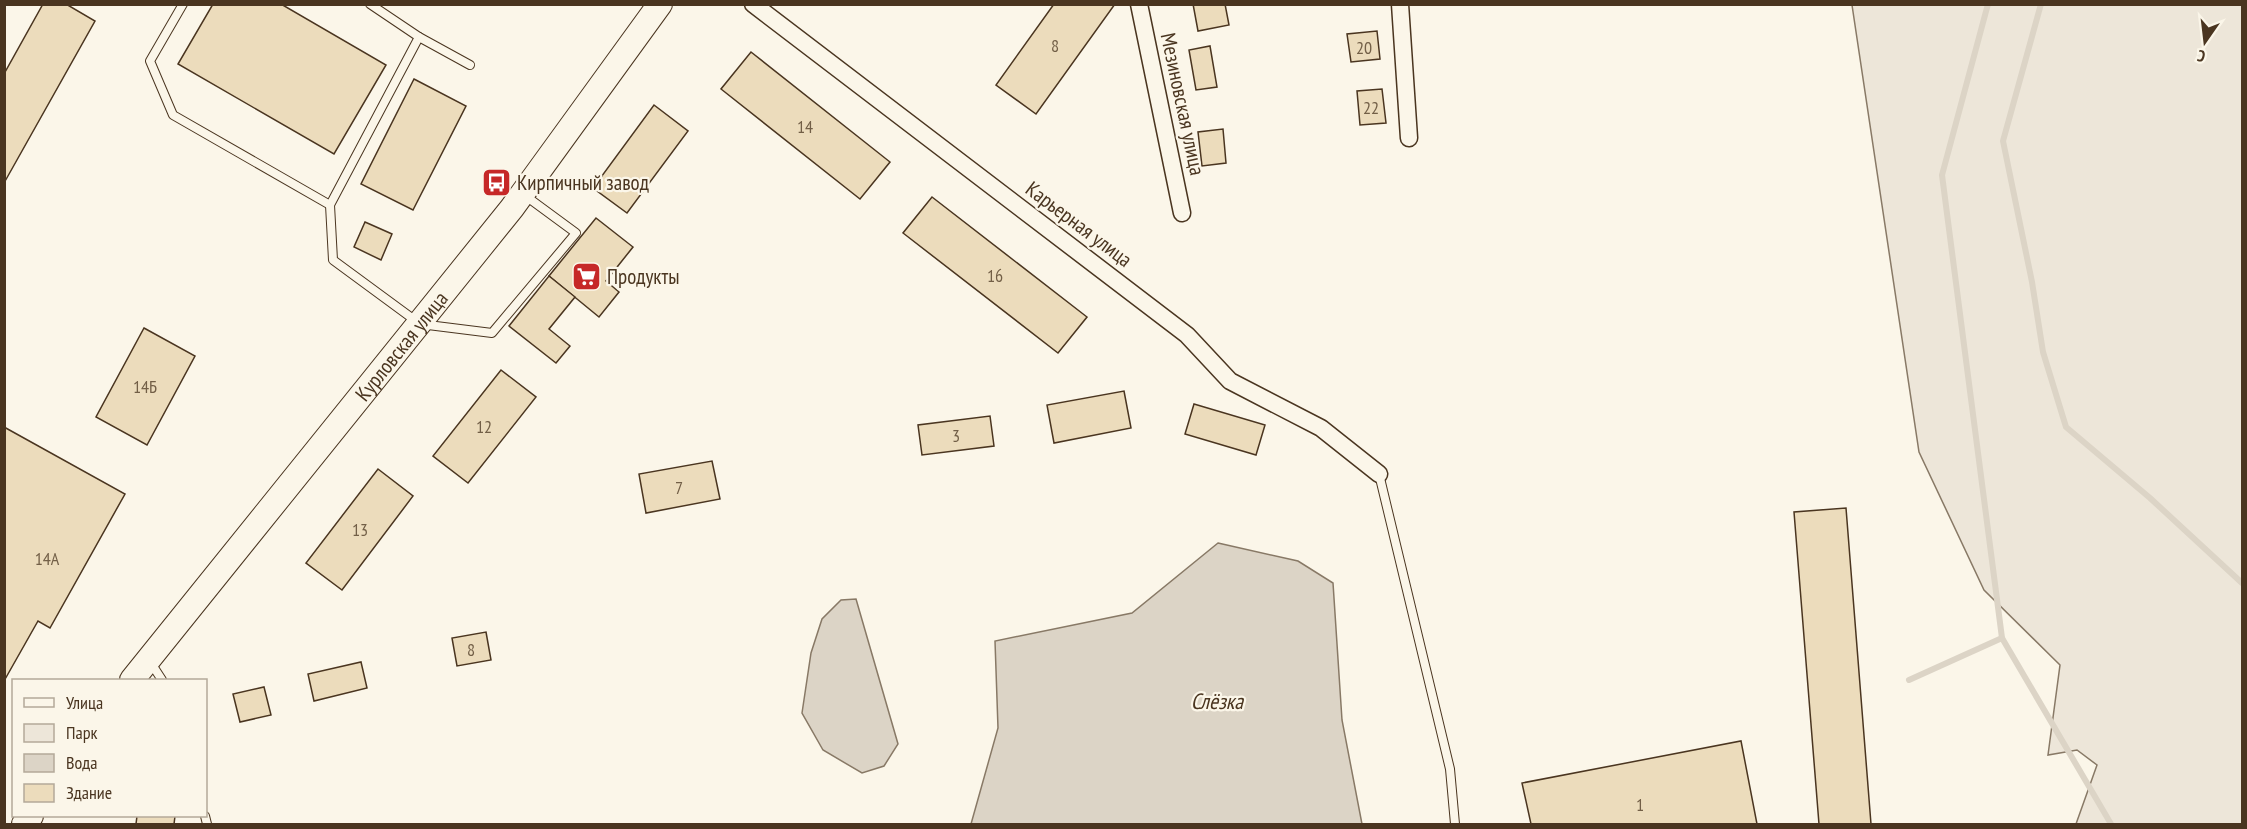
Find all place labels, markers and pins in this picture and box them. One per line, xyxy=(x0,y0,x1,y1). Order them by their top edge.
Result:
bus stop icon: Кирпичный завод xyxy=(480,166,512,198)
place label: Кирпичный завод xyxy=(517,169,649,196)
supermarket icon: Продукты xyxy=(570,260,602,292)
place label: Продукты xyxy=(607,263,680,290)

